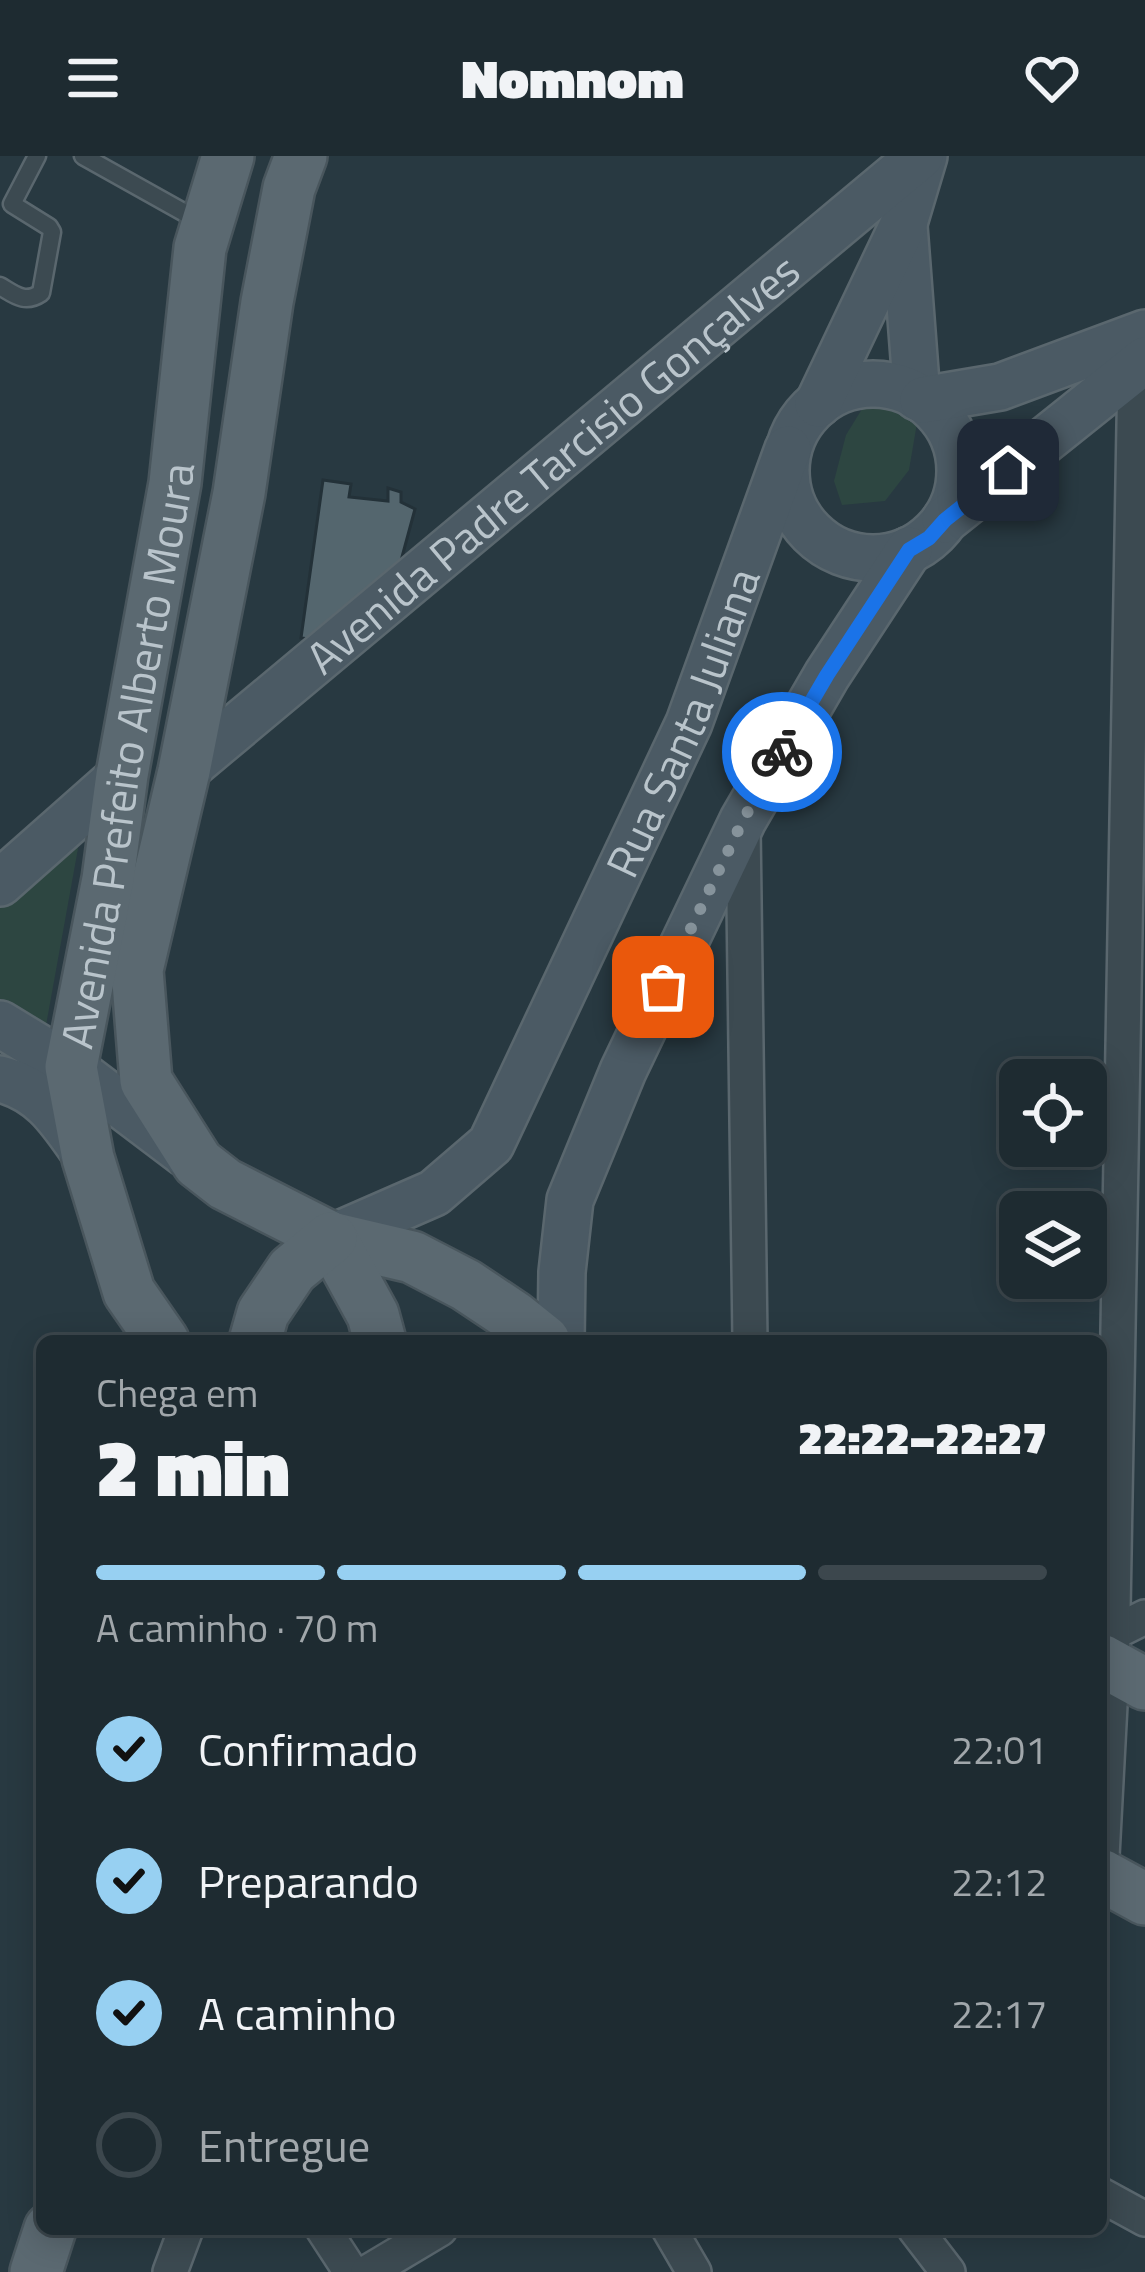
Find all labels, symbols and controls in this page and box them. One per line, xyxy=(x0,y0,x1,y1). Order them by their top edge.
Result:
text: Nomnom xyxy=(461,37,684,119)
icon: menu xyxy=(60,45,126,111)
icon: heart xyxy=(1019,45,1085,111)
street label: Avenida Padre Tarcisio Gonçalves xyxy=(291,237,814,690)
pin xyxy=(957,419,1059,521)
icon: home xyxy=(975,437,1041,503)
street label: Avenida Prefeito Alberto Moura xyxy=(41,459,211,1054)
street label: Rua Santa Juliana xyxy=(587,558,776,888)
courier xyxy=(722,692,842,812)
icon: bike xyxy=(749,719,815,785)
pin xyxy=(612,936,714,1038)
icon: bag xyxy=(630,954,696,1020)
map controls xyxy=(999,1059,1107,1299)
button: locate xyxy=(999,1059,1107,1167)
button: layers xyxy=(999,1191,1107,1299)
text: Chega em xyxy=(96,1363,258,1422)
text: 22:22–22:27 xyxy=(798,1403,1047,1471)
text: 2 min xyxy=(96,1408,290,1526)
text: A caminho · 70 m xyxy=(96,1598,378,1657)
text: Confirmado xyxy=(198,1715,418,1783)
icon: check xyxy=(96,1716,162,1782)
text: 22:01 xyxy=(951,1720,1047,1779)
text: Preparando xyxy=(198,1847,419,1915)
icon: check xyxy=(96,1848,162,1914)
text: 22:12 xyxy=(951,1852,1047,1911)
text: A caminho xyxy=(198,1979,396,2047)
icon: check xyxy=(96,1980,162,2046)
text: 22:17 xyxy=(951,1984,1047,2043)
text: Entregue xyxy=(198,2111,370,2179)

